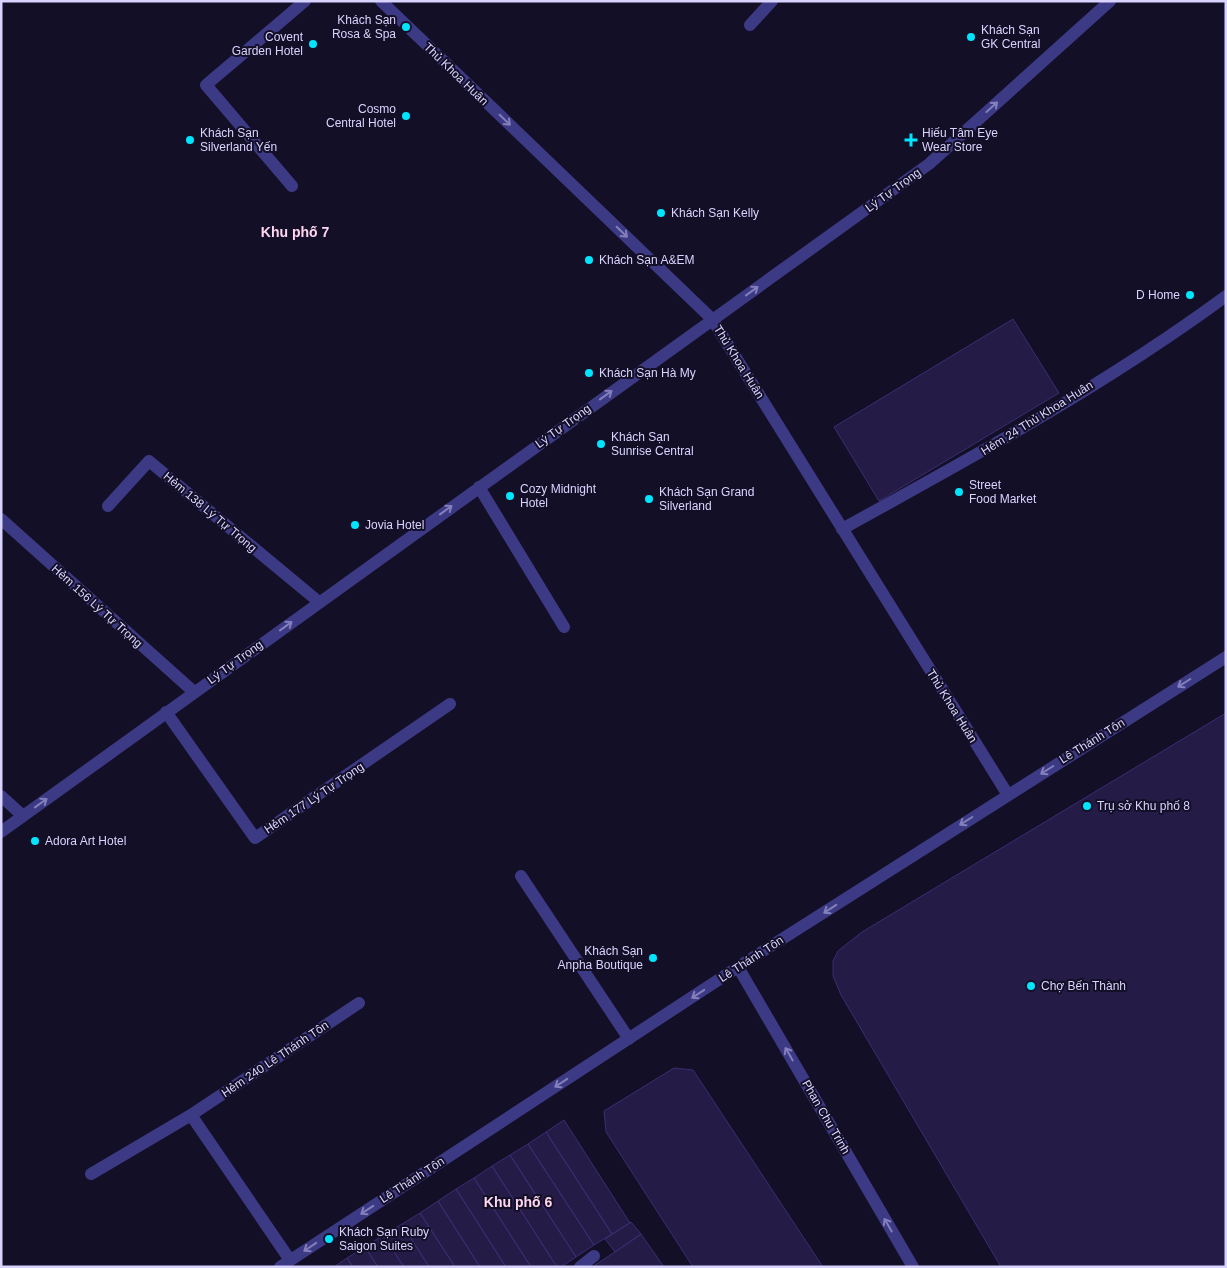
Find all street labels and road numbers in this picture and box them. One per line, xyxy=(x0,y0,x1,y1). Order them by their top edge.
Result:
street label: Thủ Khoa Huân xyxy=(421,40,491,108)
street label: Lý Tự Trọng xyxy=(863,165,923,215)
street label: Thủ Khoa Huân xyxy=(711,323,767,401)
street label: Hẻm 24 Thủ Khoa Huân xyxy=(979,378,1095,458)
street label: Lý Tự Trọng xyxy=(533,401,593,451)
street label: Hẻm 138 Lý Tự Trọng xyxy=(161,469,259,555)
street label: Hẻm 156 Lý Tự Trọng xyxy=(49,562,145,650)
street label: Lý Tự Trọng xyxy=(205,637,265,687)
street label: Thủ Khoa Huân xyxy=(924,667,980,745)
street label: Lê Thánh Tôn xyxy=(1057,715,1127,767)
street label: Hẻm 177 Lý Tự Trọng xyxy=(262,759,366,837)
street label: Lê Thánh Tôn xyxy=(716,933,786,985)
street label: Hẻm 240 Lê Thánh Tôn xyxy=(219,1018,331,1100)
street label: Phan Chu Trinh xyxy=(799,1077,853,1157)
street label: Lê Thánh Tôn xyxy=(377,1154,447,1206)

